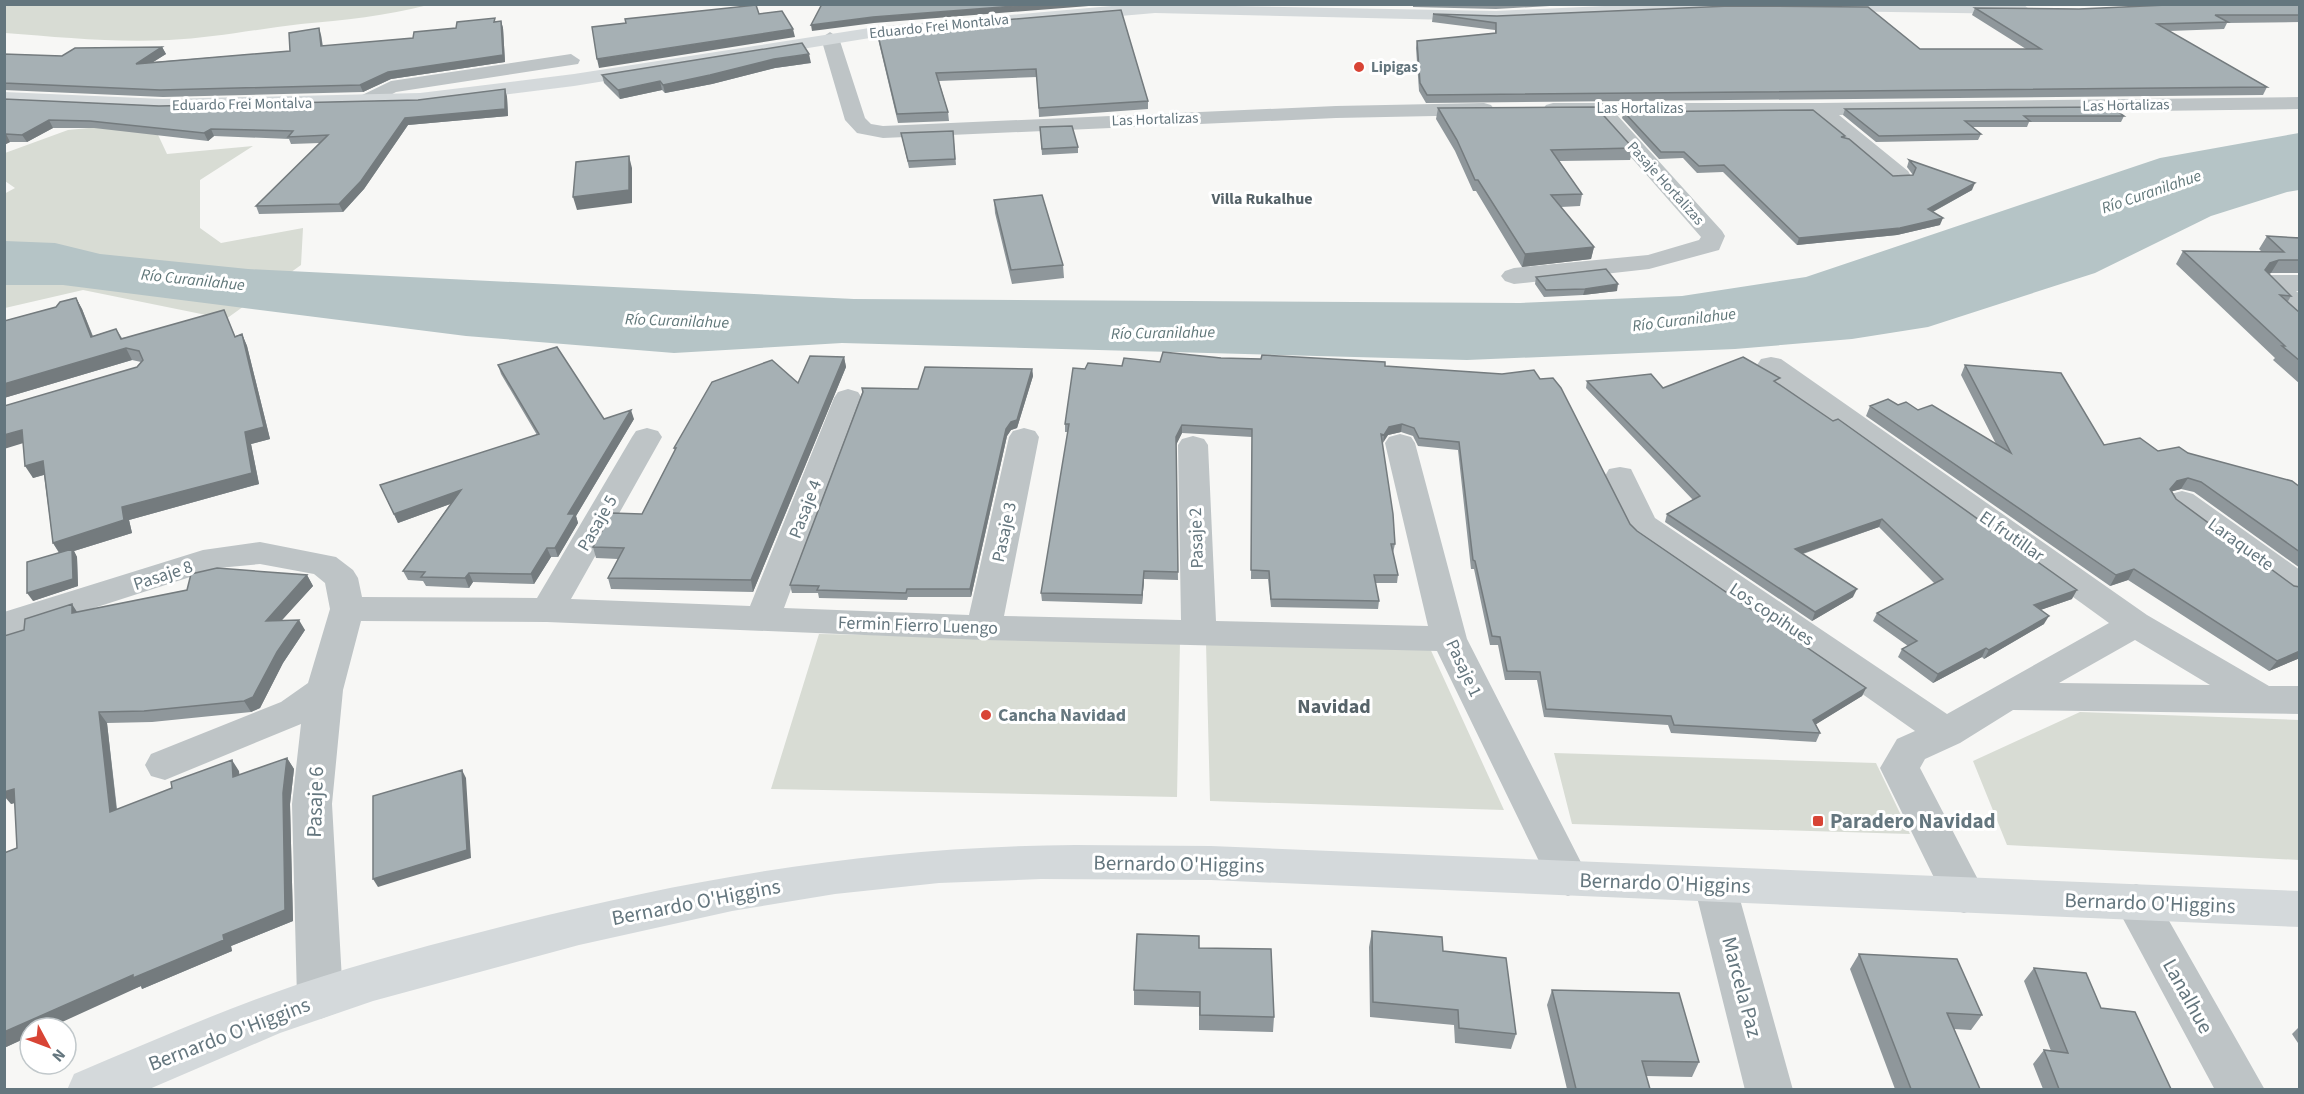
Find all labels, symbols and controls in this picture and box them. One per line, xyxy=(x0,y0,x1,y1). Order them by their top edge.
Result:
street label: Eduardo Frei Montalva xyxy=(868,9,1010,44)
place label: Lipigas xyxy=(1371,57,1418,78)
marker: Lipigas xyxy=(1352,60,1366,74)
street label: Eduardo Frei Montalva xyxy=(172,93,312,116)
street label: Las Hortalizas xyxy=(2082,94,2170,117)
street label: Las Hortalizas xyxy=(1597,98,1683,119)
street label: Las Hortalizas xyxy=(1111,107,1199,132)
street label: Pasaje Hortalizas xyxy=(1622,137,1709,230)
water label: Río Curanilahue xyxy=(2099,164,2204,219)
district label: Villa Rukalhue xyxy=(1210,188,1313,210)
water label: Río Curanilahue xyxy=(140,264,246,296)
water label: Río Curanilahue xyxy=(1631,303,1737,337)
water label: Río Curanilahue xyxy=(625,308,730,334)
water label: Río Curanilahue xyxy=(1111,321,1216,345)
street label: Pasaje 4 xyxy=(783,476,828,542)
street label: Pasaje 5 xyxy=(571,491,624,556)
street label: Pasaje 3 xyxy=(986,500,1023,565)
street label: El frutillar xyxy=(1974,505,2050,568)
street label: Pasaje 2 xyxy=(1183,507,1210,569)
street label: Laraquete xyxy=(2203,512,2279,577)
street label: Pasaje 8 xyxy=(130,554,196,597)
street label: Los copihues xyxy=(1724,577,1819,652)
street label: Fermin Fierro Luengo xyxy=(837,610,998,641)
street label: Pasaje 1 xyxy=(1439,635,1488,701)
district label: Navidad xyxy=(1297,693,1371,721)
place label: Cancha Navidad xyxy=(998,703,1126,728)
marker: Cancha Navidad xyxy=(979,708,993,722)
street label: Pasaje 6 xyxy=(299,766,331,838)
place label: Paradero Navidad xyxy=(1830,806,1996,836)
marker: Paradero Navidad xyxy=(1811,814,1825,828)
street label: Bernardo O'Higgins xyxy=(1093,848,1265,880)
street label: Bernardo O'Higgins xyxy=(1579,865,1751,901)
street label: Bernardo O'Higgins xyxy=(609,871,783,933)
street label: Bernardo O'Higgins xyxy=(2064,885,2236,921)
street label: Marcela Paz xyxy=(1714,933,1770,1041)
street label: Lanalhue xyxy=(2155,953,2221,1039)
street label: Bernardo O'Higgins xyxy=(144,989,314,1079)
north arrow xyxy=(18,1016,78,1076)
text: N xyxy=(47,1044,70,1066)

